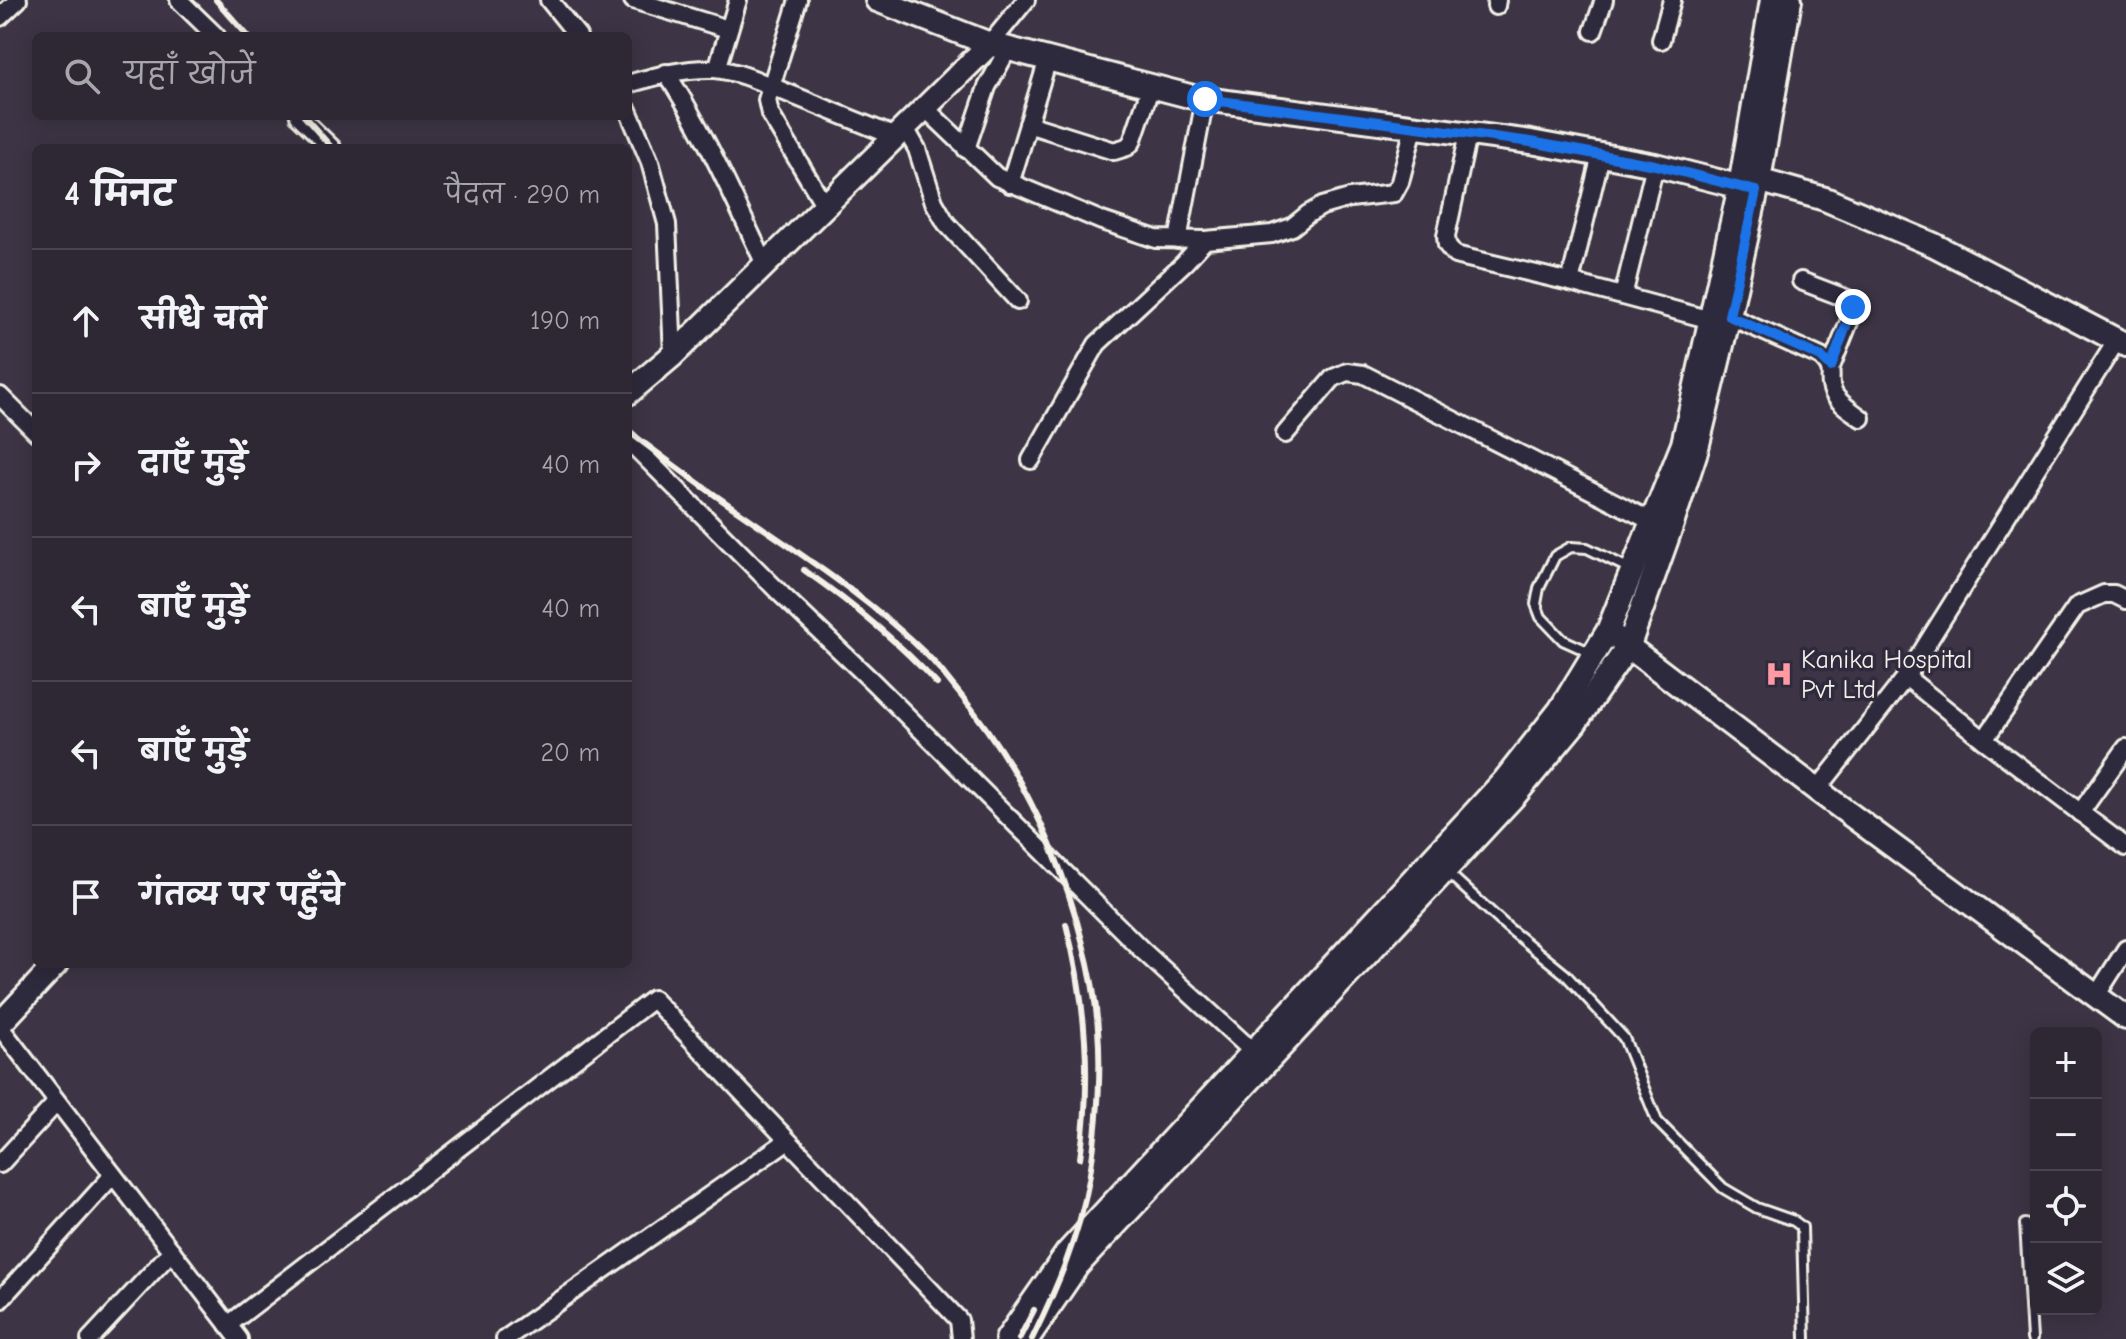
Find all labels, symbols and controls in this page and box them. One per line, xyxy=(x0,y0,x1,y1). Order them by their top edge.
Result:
search box xyxy=(32,32,632,120)
icon: search xyxy=(60,54,104,98)
text: यहाँ खोजें xyxy=(124,57,255,92)
route start xyxy=(1187,81,1223,117)
text: 4 मिनट xyxy=(64,174,175,214)
text: पैदल · 290 m xyxy=(444,180,600,210)
route end xyxy=(1835,289,1871,325)
icon: ahead xyxy=(64,299,108,343)
text: सीधे चलें xyxy=(140,302,266,337)
text: 190 m xyxy=(530,306,600,336)
icon: right xyxy=(64,443,108,487)
text: दाएँ मुड़ें xyxy=(140,446,247,481)
text: 40 m xyxy=(541,450,600,480)
icon: left xyxy=(64,587,108,631)
text: बाएँ मुड़ें xyxy=(140,590,248,625)
text: 40 m xyxy=(541,594,600,624)
place label: Kanika Hospital Pvt Ltd xyxy=(1801,645,1972,705)
hospital icon: Kanika Hospital Pvt Ltd xyxy=(1764,659,1794,689)
icon: left xyxy=(64,731,108,775)
text: बाएँ मुड़ें xyxy=(140,734,248,769)
text: 20 m xyxy=(540,738,600,768)
icon: arrive xyxy=(64,875,108,919)
text: गंतव्य पर पहुँचे xyxy=(140,878,344,913)
map controls xyxy=(2030,1027,2102,1315)
button: + xyxy=(2030,1027,2102,1099)
button: − xyxy=(2030,1099,2102,1171)
button: locate xyxy=(2030,1171,2102,1243)
button: layers xyxy=(2030,1243,2102,1315)

